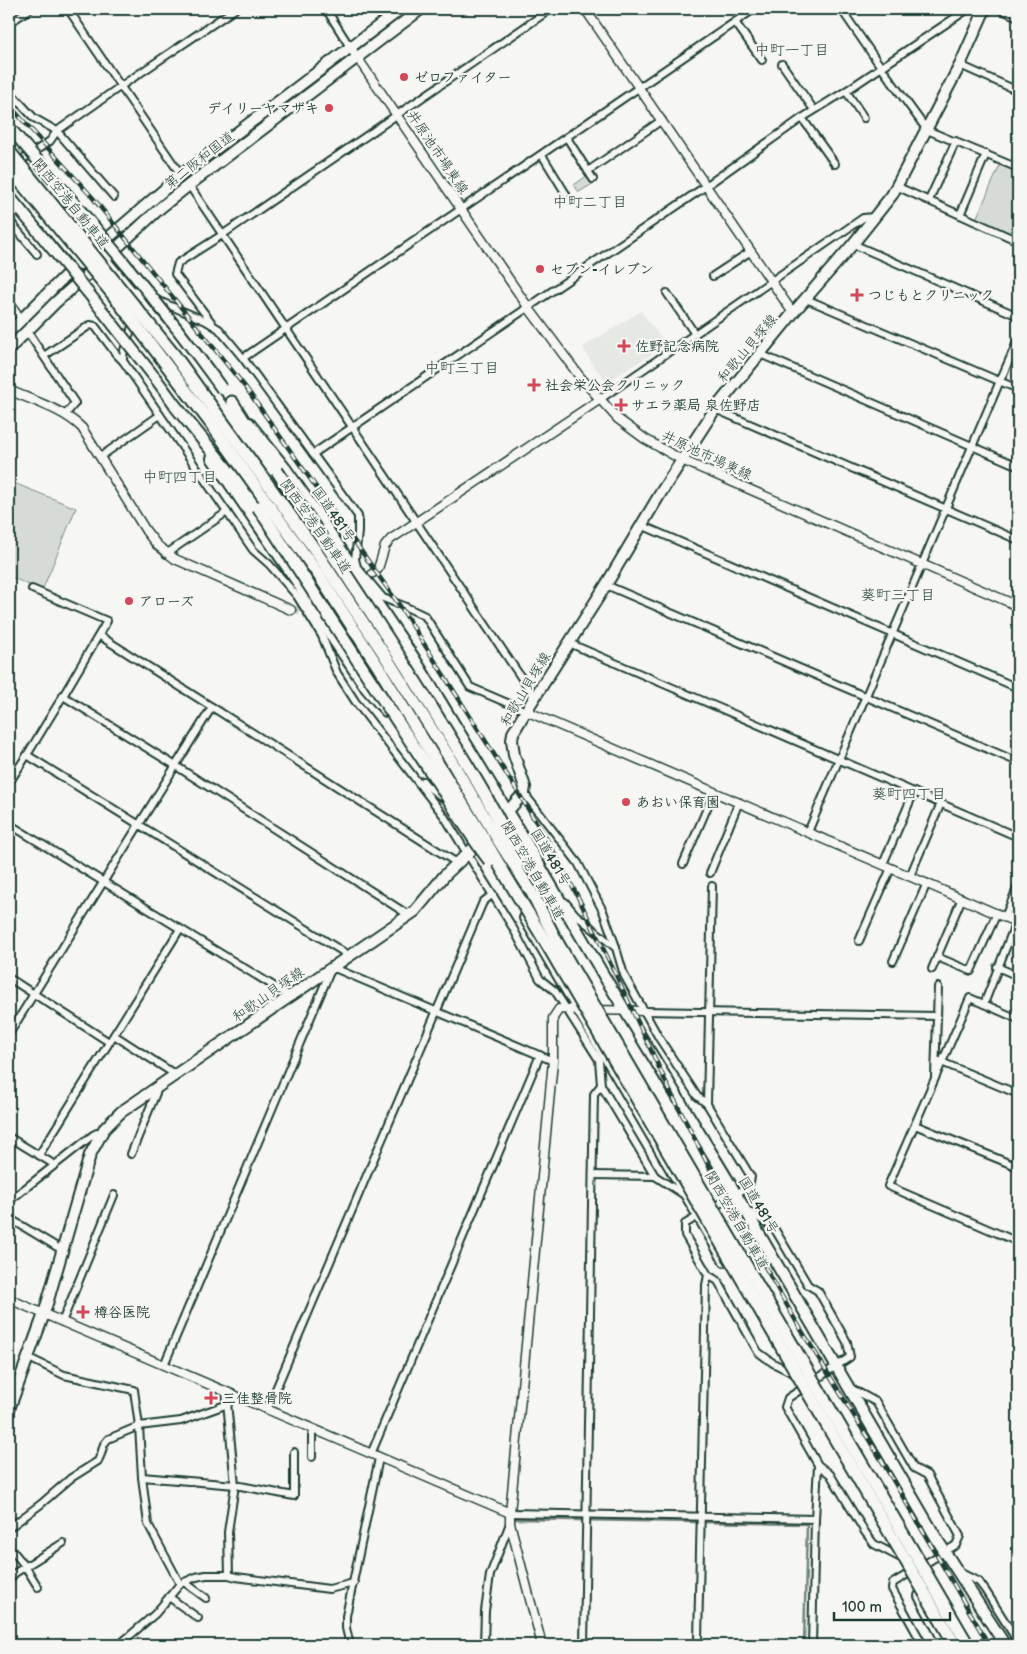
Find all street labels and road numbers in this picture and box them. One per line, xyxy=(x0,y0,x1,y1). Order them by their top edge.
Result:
street label: 井原池市場東線 xyxy=(403,107,472,198)
street label: 第二阪和国道 xyxy=(161,128,238,193)
street label: 関西空港自動車道 xyxy=(29,154,112,252)
street label: 和歌山貝塚線 xyxy=(714,311,781,386)
street label: 井原池市場東線 xyxy=(659,427,755,484)
street label: 関西空港自動車道 xyxy=(277,476,355,577)
street label: 国道481号 xyxy=(308,483,359,545)
street label: 和歌山貝塚線 xyxy=(497,649,554,730)
street label: 関西空港自動車道 xyxy=(497,818,568,923)
street label: 国道481号 xyxy=(527,825,574,889)
street label: 和歌山貝塚線 xyxy=(229,963,308,1025)
street label: 関西空港自動車道 xyxy=(701,1168,772,1273)
street label: 国道481号 xyxy=(735,1173,782,1237)

